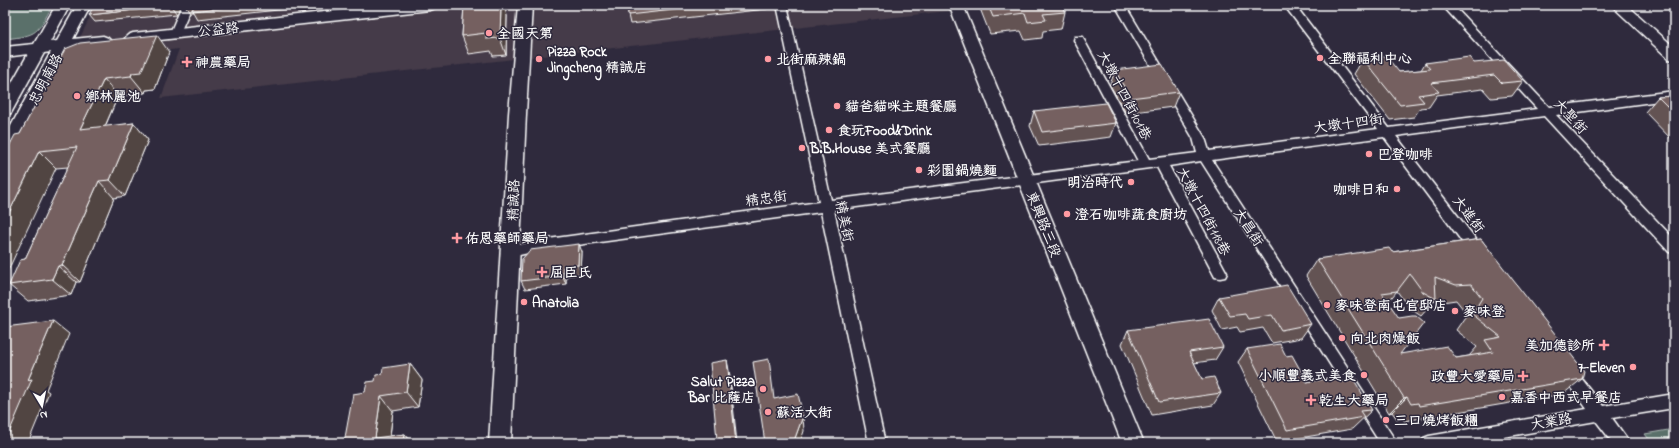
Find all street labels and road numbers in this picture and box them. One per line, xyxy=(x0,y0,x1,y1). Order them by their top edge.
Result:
street label: 公益路 xyxy=(196,18,240,43)
street label: 大墩十四街101巷 xyxy=(1091,47,1157,145)
street label: 忠明南路 xyxy=(24,50,69,109)
street label: 大聖街 xyxy=(1548,95,1592,140)
street label: 大墩十四街 xyxy=(1312,109,1384,140)
street label: 大墩十四街118巷 xyxy=(1170,163,1235,261)
street label: 精誠路 xyxy=(503,179,526,221)
street label: 精忠街 xyxy=(744,186,788,213)
street label: 東興路三段 xyxy=(1020,188,1065,261)
street label: 大進街 xyxy=(1447,192,1489,238)
street label: 精美街 xyxy=(829,199,858,244)
street label: 大昌街 xyxy=(1227,204,1268,251)
street label: 大業路 xyxy=(1529,408,1574,436)

